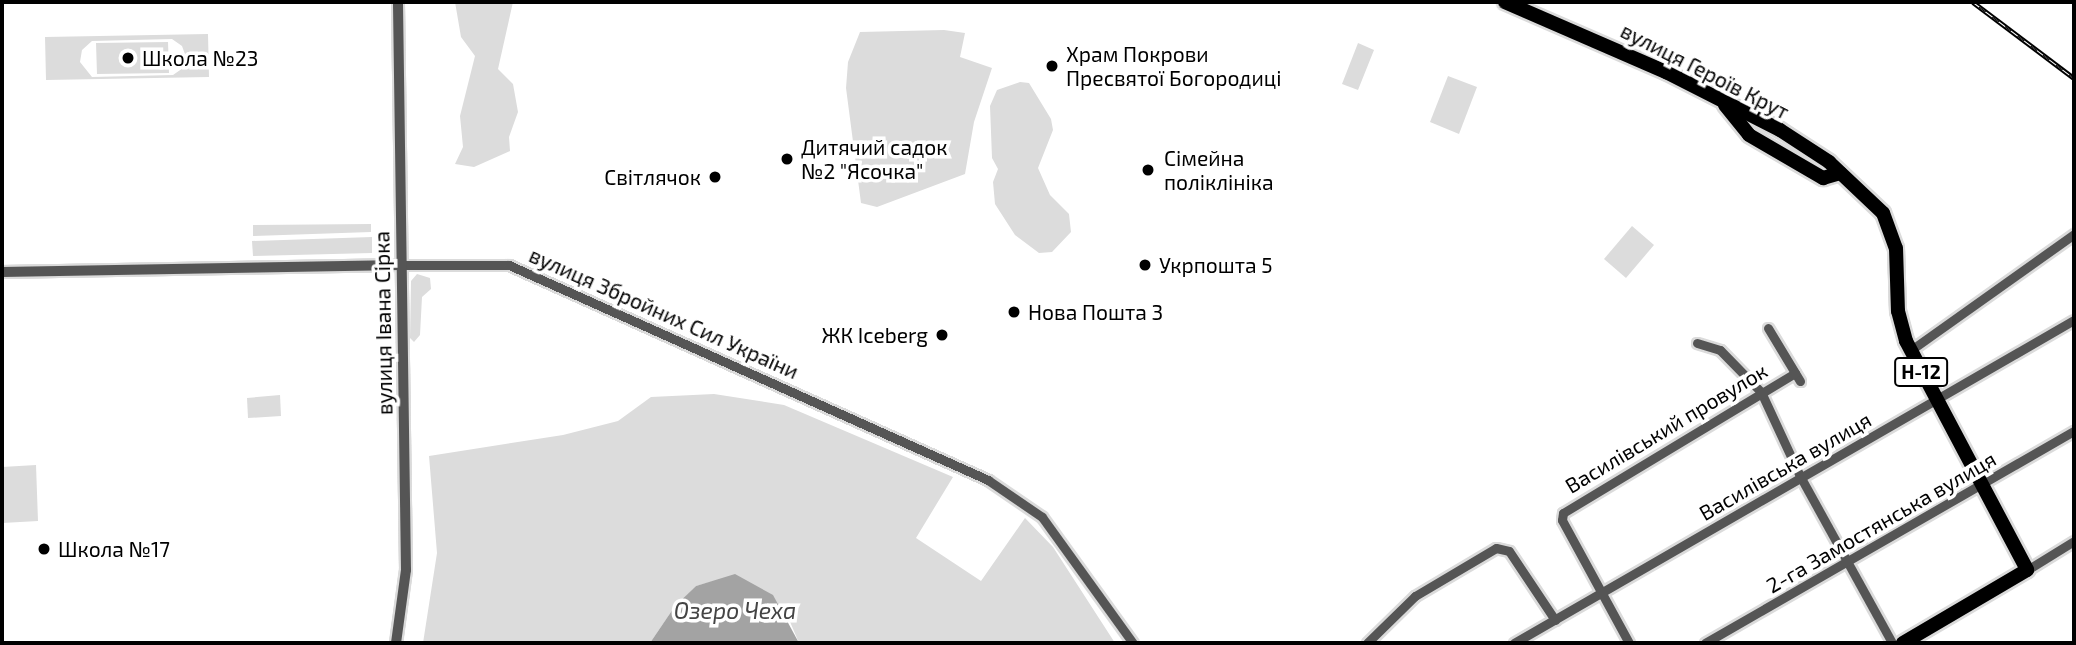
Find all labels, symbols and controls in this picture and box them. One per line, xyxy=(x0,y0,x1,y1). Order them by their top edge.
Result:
street label: вулиця Героїв Крут xyxy=(1617,18,1793,124)
place label: Храм Покрови Пресвятої Богородиці xyxy=(1066,41,1282,91)
place label: Школа №23 xyxy=(142,45,258,71)
marker: Школа №23 xyxy=(120,50,136,66)
marker: Храм Покрови Пресвятої Богородиці xyxy=(1044,58,1060,74)
place label: Дитячий садок №2 "Ясочка" xyxy=(801,134,947,184)
place label: Сімейна поліклініка xyxy=(1164,145,1274,195)
marker: Дитячий садок №2 "Ясочка" xyxy=(779,151,795,167)
marker: Сімейна поліклініка xyxy=(1138,160,1158,180)
place label: Світлячок xyxy=(604,164,701,190)
marker: Світлячок xyxy=(707,169,723,185)
street label: вулиця Івана Сірка xyxy=(369,231,397,415)
street label: вулиця Збройних Сил України xyxy=(525,242,803,384)
place label: Укрпошта 5 xyxy=(1159,252,1273,278)
marker: Укрпошта 5 xyxy=(1137,257,1153,273)
place label: Нова Пошта 3 xyxy=(1028,299,1163,325)
marker: Нова Пошта 3 xyxy=(1006,304,1022,320)
place label: ЖК Iceberg xyxy=(821,322,928,348)
marker: ЖК Iceberg xyxy=(934,327,950,343)
road number: Н-12 xyxy=(1893,356,1949,388)
street label: Василівський провулок xyxy=(1560,358,1772,498)
street label: Василівська вулиця xyxy=(1694,406,1876,526)
street label: 2-га Замостянська вулиця xyxy=(1762,446,2000,598)
place label: Школа №17 xyxy=(58,536,170,562)
marker: Школа №17 xyxy=(36,541,52,557)
water label: Озеро Чеха xyxy=(674,596,796,624)

